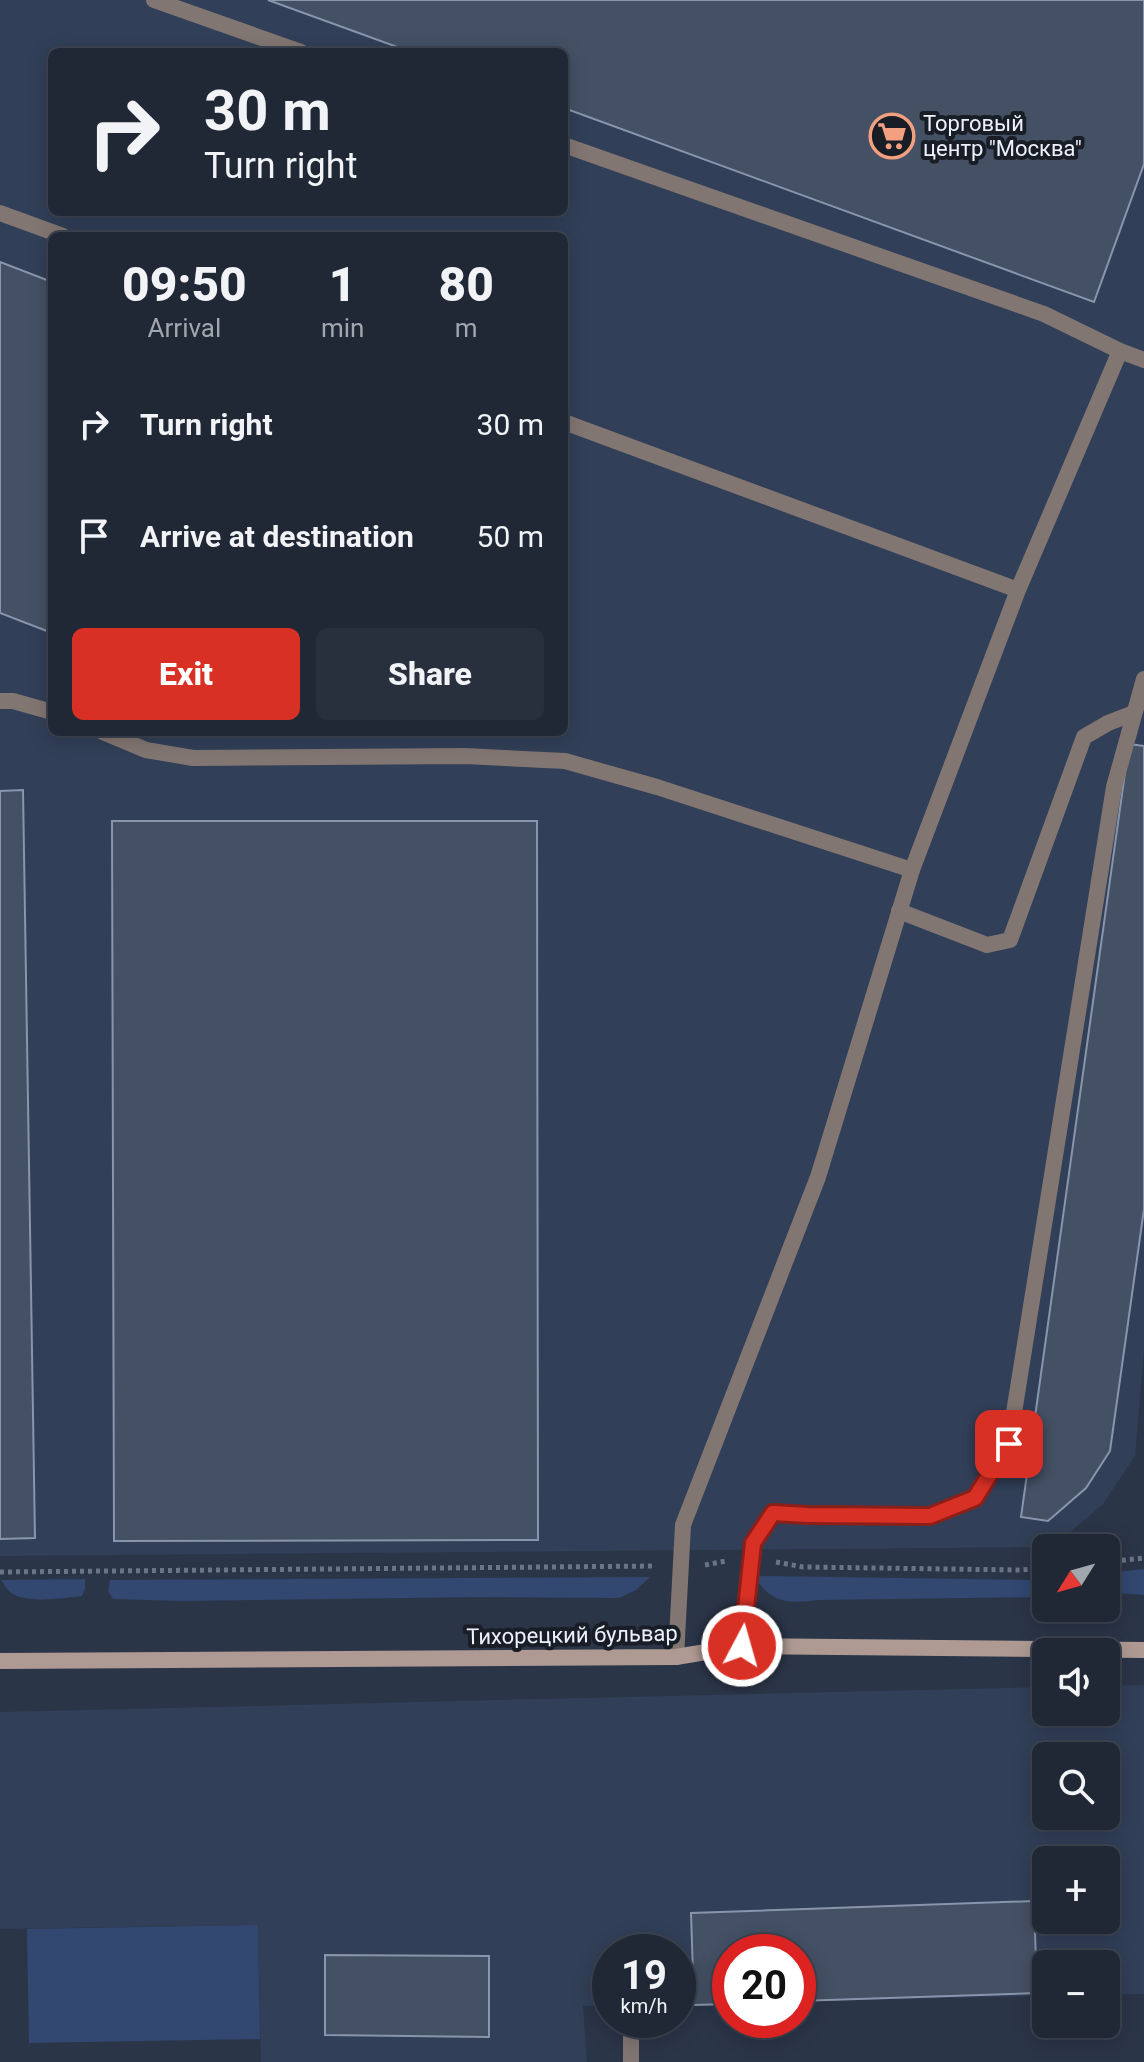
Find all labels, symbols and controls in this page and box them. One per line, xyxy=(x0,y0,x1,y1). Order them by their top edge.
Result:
text: 30 m xyxy=(204,78,331,144)
icon: right xyxy=(72,80,176,184)
place label: Торговый центр "Москва" xyxy=(923,111,1082,161)
supermarket icon: Торговый центр "Москва" xyxy=(868,112,916,160)
text: Turn right xyxy=(204,145,357,187)
text: 09:50 xyxy=(122,256,247,313)
text: 1 xyxy=(329,256,356,313)
text: 80 xyxy=(439,256,494,313)
text: Arrival xyxy=(148,313,221,343)
text: min xyxy=(321,313,364,343)
text: m xyxy=(455,313,478,343)
icon: right xyxy=(72,402,116,446)
text: Turn right xyxy=(140,407,273,442)
text: 30 m xyxy=(477,407,544,442)
icon: arrive xyxy=(72,514,116,558)
text: Arrive at destination xyxy=(140,519,414,554)
text: 50 m xyxy=(477,519,544,554)
button: Exit xyxy=(72,628,300,720)
button: Share xyxy=(316,628,544,720)
pin xyxy=(975,1410,1043,1478)
icon: arrive xyxy=(987,1422,1031,1466)
north arrow xyxy=(1032,1534,1120,1622)
map controls xyxy=(1032,1534,1120,2038)
position arrow xyxy=(700,1604,784,1688)
street label: Тихорецкий бульвар xyxy=(466,1621,678,1649)
button: sound xyxy=(1032,1638,1120,1726)
button: search xyxy=(1032,1742,1120,1830)
button: + xyxy=(1032,1846,1120,1934)
speed limit sign: 20 xyxy=(712,1934,816,2038)
button: − xyxy=(1032,1950,1120,2038)
text: 19 xyxy=(621,1952,667,1999)
text: km/h xyxy=(621,1994,667,2018)

